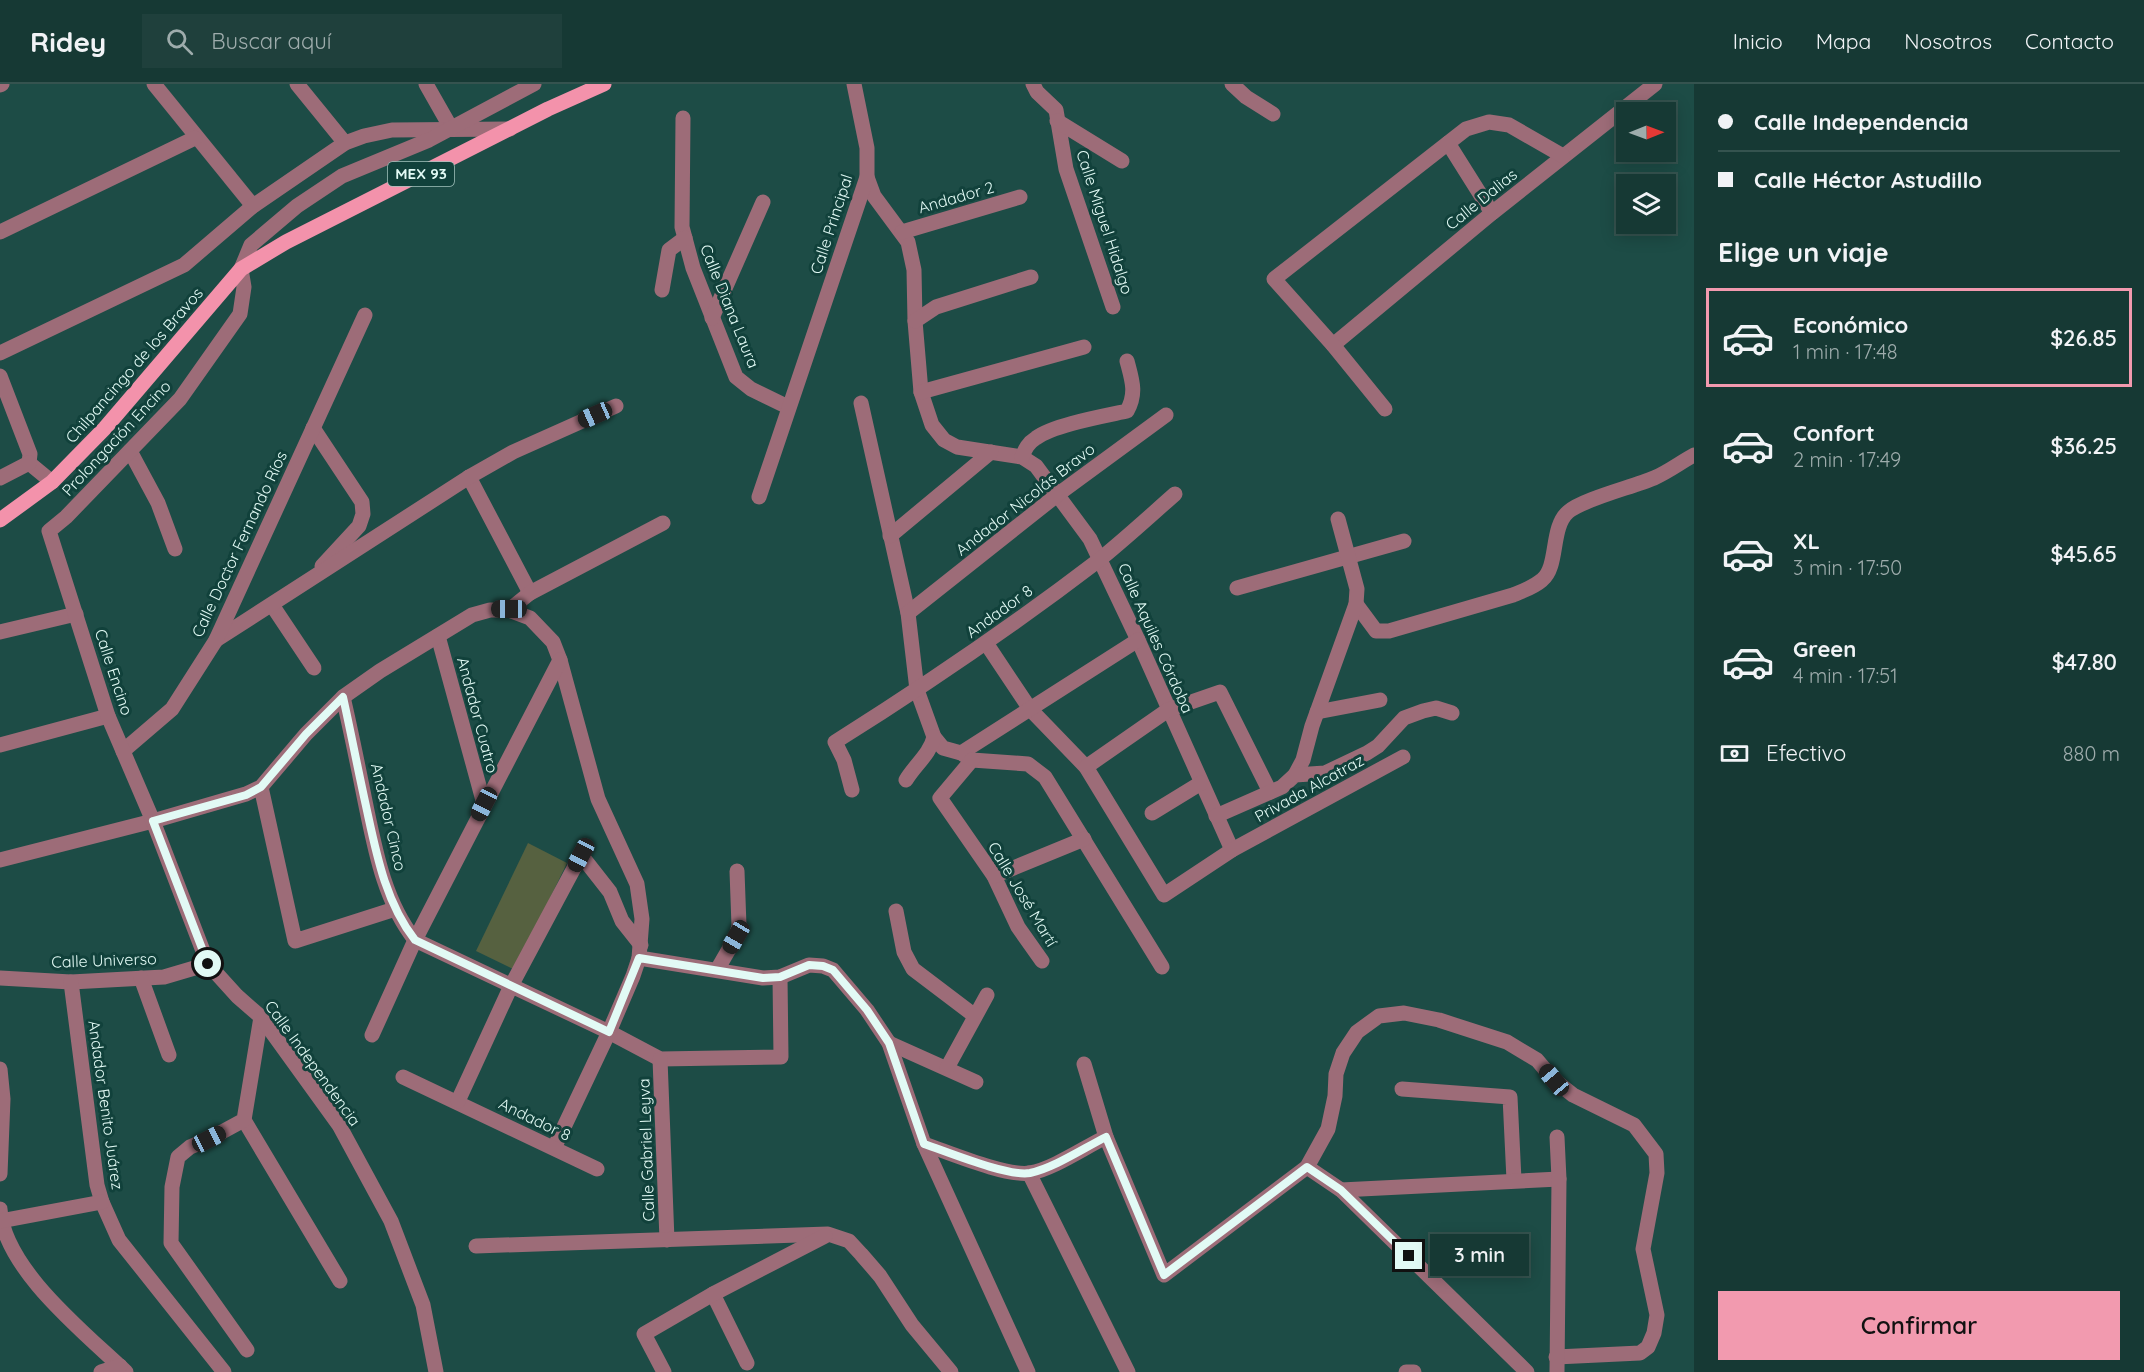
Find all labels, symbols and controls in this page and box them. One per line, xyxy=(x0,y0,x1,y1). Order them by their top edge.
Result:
search box xyxy=(142,14,562,68)
text: Ridey xyxy=(30,24,106,59)
icon: search xyxy=(163,25,196,58)
text: Buscar aquí xyxy=(211,27,332,55)
text: Inicio xyxy=(1733,28,1783,54)
text: Mapa xyxy=(1816,28,1871,54)
text: Nosotros xyxy=(1904,28,1992,54)
text: Contacto xyxy=(2025,28,2114,54)
north arrow xyxy=(1616,102,1676,162)
map controls xyxy=(1616,102,1676,234)
text: Calle Independencia xyxy=(1754,108,1969,136)
street label: Calle Miguel Hidalgo xyxy=(1072,147,1138,297)
road number: MEX 93 xyxy=(388,162,454,186)
street label: Calle Dalias xyxy=(1441,164,1521,234)
text: Calle Héctor Astudillo xyxy=(1754,166,1982,194)
street label: Calle Principal xyxy=(805,171,857,277)
button: layers xyxy=(1616,174,1676,234)
street label: Andador 2 xyxy=(916,177,996,217)
text: Elige un viaje xyxy=(1718,235,1889,269)
street label: Calle Diana Laura xyxy=(696,241,764,371)
street label: Chilpancingo de los Bravos xyxy=(61,283,207,447)
icon: car xyxy=(1721,311,1775,365)
text: Económico xyxy=(1793,311,1908,339)
text: $26.85 xyxy=(2050,324,2117,352)
text: 1 min · 17:48 xyxy=(1793,339,1898,364)
street label: Prolongación Encino xyxy=(57,376,175,500)
car xyxy=(575,399,615,431)
icon: car xyxy=(1721,419,1775,473)
text: Confort xyxy=(1793,419,1875,447)
text: $36.25 xyxy=(2051,432,2117,460)
street label: Andador Nicolás Bravo xyxy=(951,438,1099,560)
text: 2 min · 17:49 xyxy=(1793,447,1901,472)
street label: Calle Doctor Fernando Ríos xyxy=(187,448,291,640)
icon: car xyxy=(1721,527,1775,581)
text: XL xyxy=(1793,527,1820,555)
text: $45.65 xyxy=(2050,540,2117,568)
text: 3 min · 17:50 xyxy=(1793,555,1902,580)
street label: Calle Aquiles Córdoba xyxy=(1114,560,1198,716)
street label: Andador 8 xyxy=(962,580,1036,642)
car xyxy=(491,600,527,618)
street label: Calle Encino xyxy=(91,626,137,718)
icon: car xyxy=(1721,635,1775,689)
text: Green xyxy=(1793,635,1856,663)
text: $47.80 xyxy=(2052,648,2117,676)
street label: Andador Cuatro xyxy=(453,655,503,775)
text: 4 min · 17:51 xyxy=(1793,663,1898,688)
icon: cash xyxy=(1718,737,1751,770)
text: Efectivo xyxy=(1766,739,1846,767)
text: 880 m xyxy=(2063,741,2120,766)
street label: Privada Alcatraz xyxy=(1251,750,1367,826)
street label: Andador Cinco xyxy=(367,761,411,873)
car xyxy=(468,784,500,824)
car xyxy=(565,835,597,875)
street label: Calle José Martí xyxy=(984,838,1062,950)
car xyxy=(719,917,753,957)
street label: Calle Universo xyxy=(51,948,157,972)
route start xyxy=(194,950,221,977)
street label: Calle Independencia xyxy=(261,996,365,1130)
street label: Andador Benito Juárez xyxy=(84,1019,128,1191)
car xyxy=(1536,1060,1572,1100)
street label: Calle Gabriel Leyva xyxy=(634,1078,658,1222)
street label: Andador 8 xyxy=(496,1093,574,1145)
car xyxy=(189,1123,229,1155)
callout: 3 min xyxy=(1430,1235,1529,1277)
route end xyxy=(1395,1242,1422,1269)
text: 3 min xyxy=(1454,1242,1505,1267)
button: Confirmar xyxy=(1718,1291,2120,1360)

